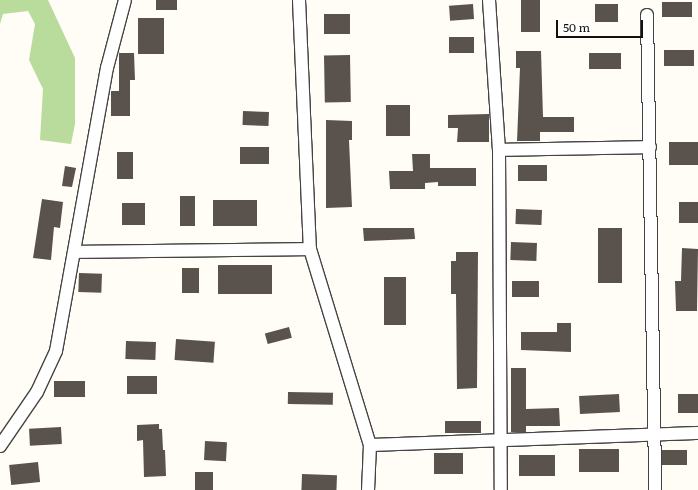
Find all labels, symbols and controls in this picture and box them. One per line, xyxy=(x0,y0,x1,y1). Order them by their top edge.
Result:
scale bar xyxy=(558,12,645,38)
text: 50 m xyxy=(563,18,590,36)

